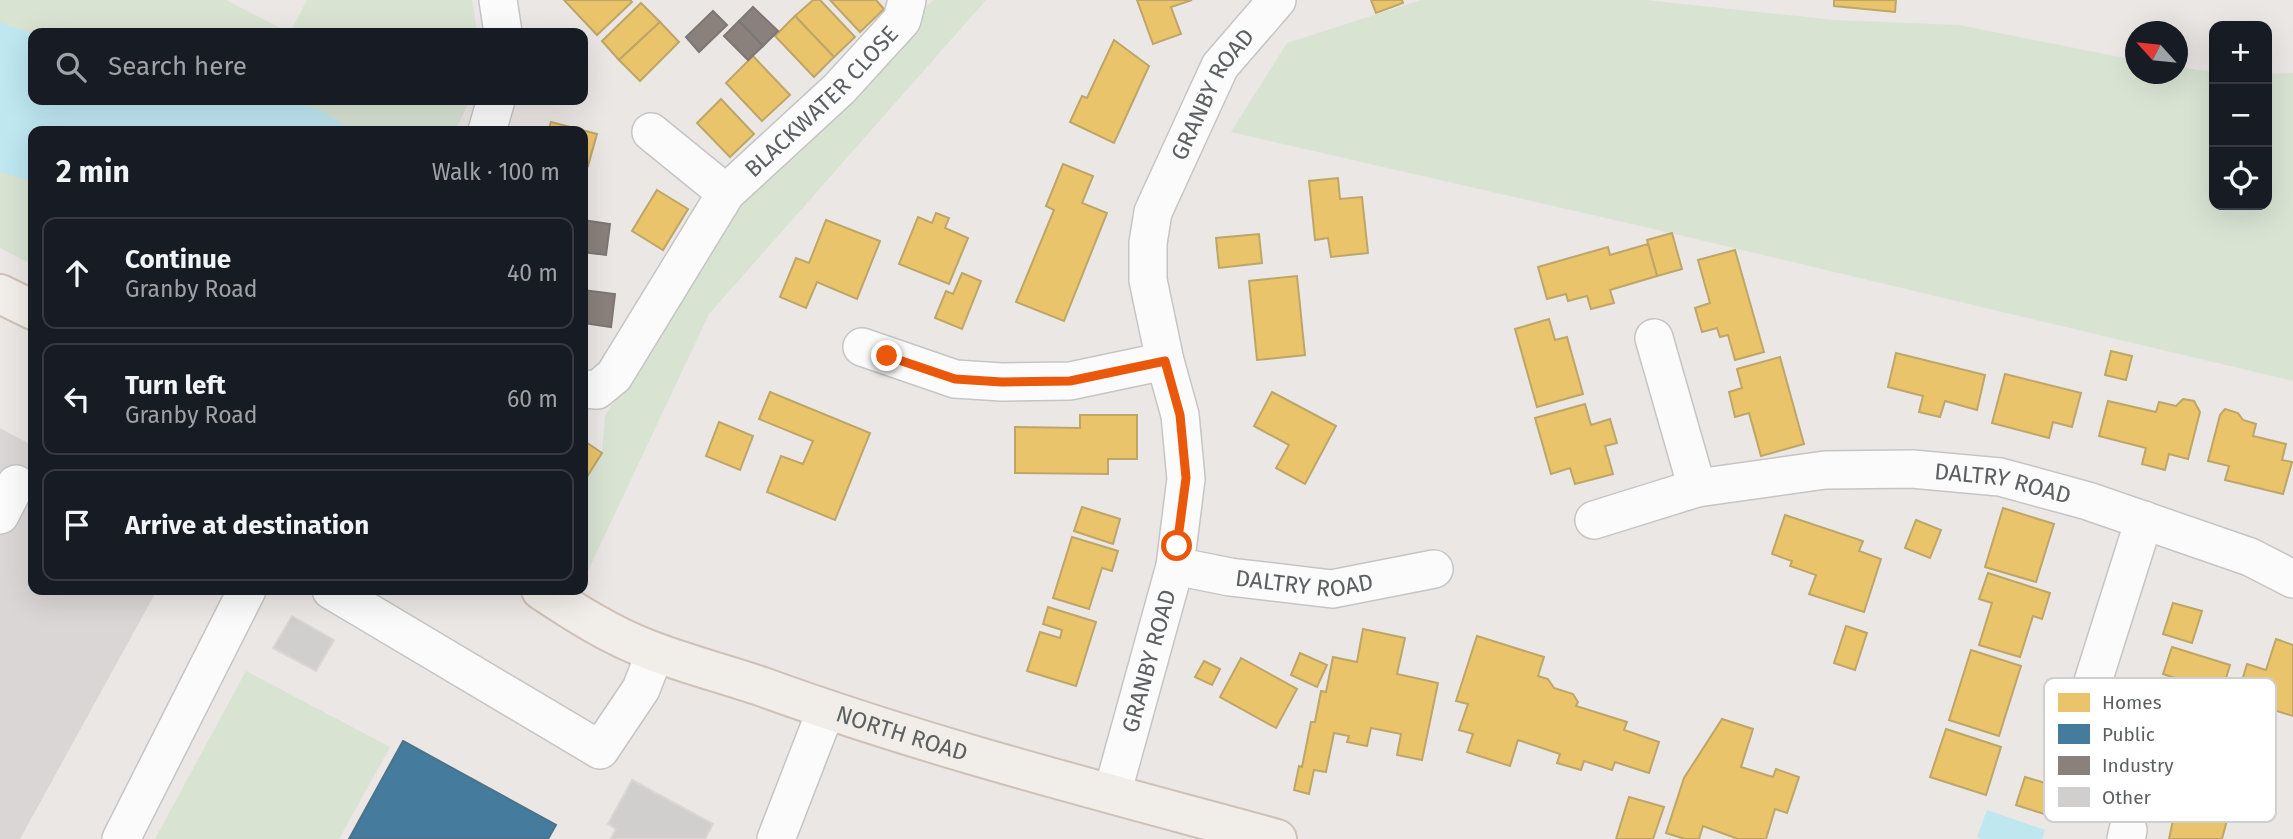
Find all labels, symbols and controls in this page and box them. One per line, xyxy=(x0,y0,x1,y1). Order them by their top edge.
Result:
street label: BLACKWATER CLOSE xyxy=(739,20,904,183)
north arrow xyxy=(2125,21,2188,84)
map controls xyxy=(2209,21,2272,210)
button: + xyxy=(2209,21,2272,84)
street label: GRANBY ROAD xyxy=(1165,23,1260,164)
search box xyxy=(28,28,588,105)
icon: search xyxy=(52,48,90,86)
text: Search here xyxy=(108,51,247,82)
button: − xyxy=(2209,84,2272,147)
button: locate xyxy=(2209,147,2272,210)
text: 2 min xyxy=(56,154,130,190)
text: Walk · 100 m xyxy=(432,158,560,186)
text: Continue xyxy=(125,244,231,275)
icon: ahead xyxy=(58,254,96,292)
text: 40 m xyxy=(507,259,558,287)
text: Granby Road xyxy=(125,275,258,303)
route end xyxy=(871,340,902,371)
text: Turn left xyxy=(125,370,226,401)
icon: left xyxy=(58,380,96,418)
text: 60 m xyxy=(507,385,558,413)
text: Granby Road xyxy=(125,401,258,429)
street label: DALTRY ROAD xyxy=(1933,457,2074,510)
icon: arrive xyxy=(58,506,96,544)
text: Arrive at destination xyxy=(125,510,369,541)
route start xyxy=(1161,530,1192,561)
street label: DALTRY ROAD xyxy=(1234,564,1375,603)
street label: GRANBY ROAD xyxy=(1116,586,1182,736)
legend xyxy=(2044,678,2276,822)
text: Homes xyxy=(2102,691,2162,714)
street label: NORTH ROAD xyxy=(833,699,971,767)
text: Public xyxy=(2102,723,2155,746)
text: Industry xyxy=(2102,754,2174,777)
text: Other xyxy=(2102,786,2151,809)

